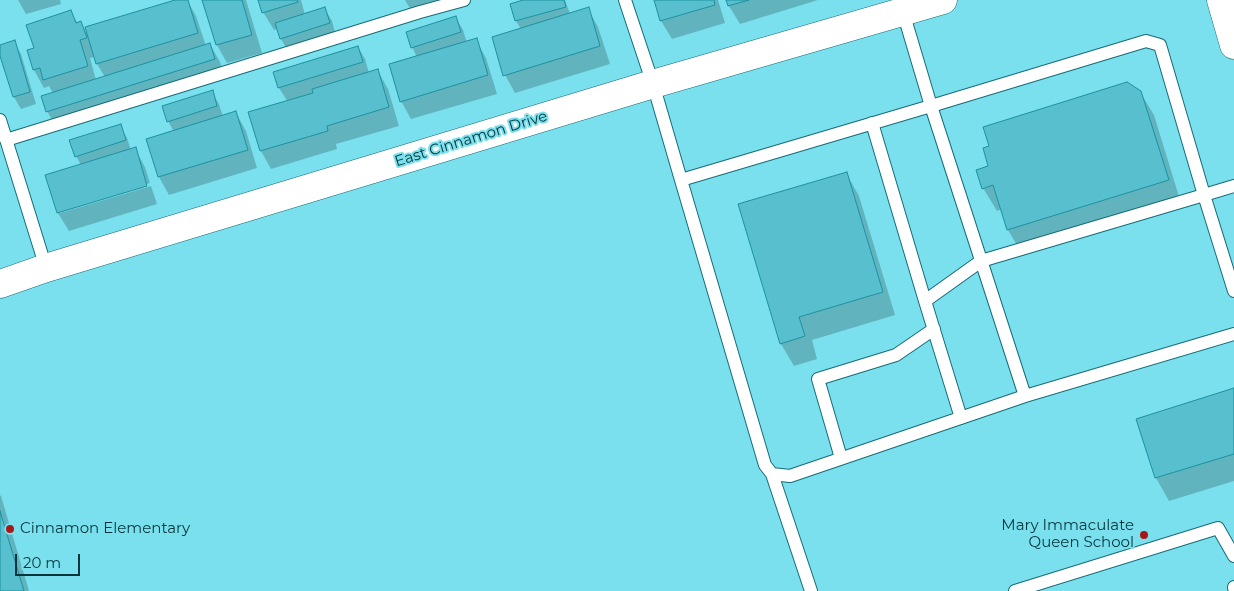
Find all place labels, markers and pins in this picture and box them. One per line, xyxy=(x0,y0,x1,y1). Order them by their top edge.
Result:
place label: Mary Immaculate Queen School xyxy=(1001,517,1134,552)
place label: Cinnamon Elementary xyxy=(20,520,190,538)
marker: Cinnamon Elementary xyxy=(4,523,16,535)
marker: Mary Immaculate Queen School xyxy=(1138,529,1150,541)

